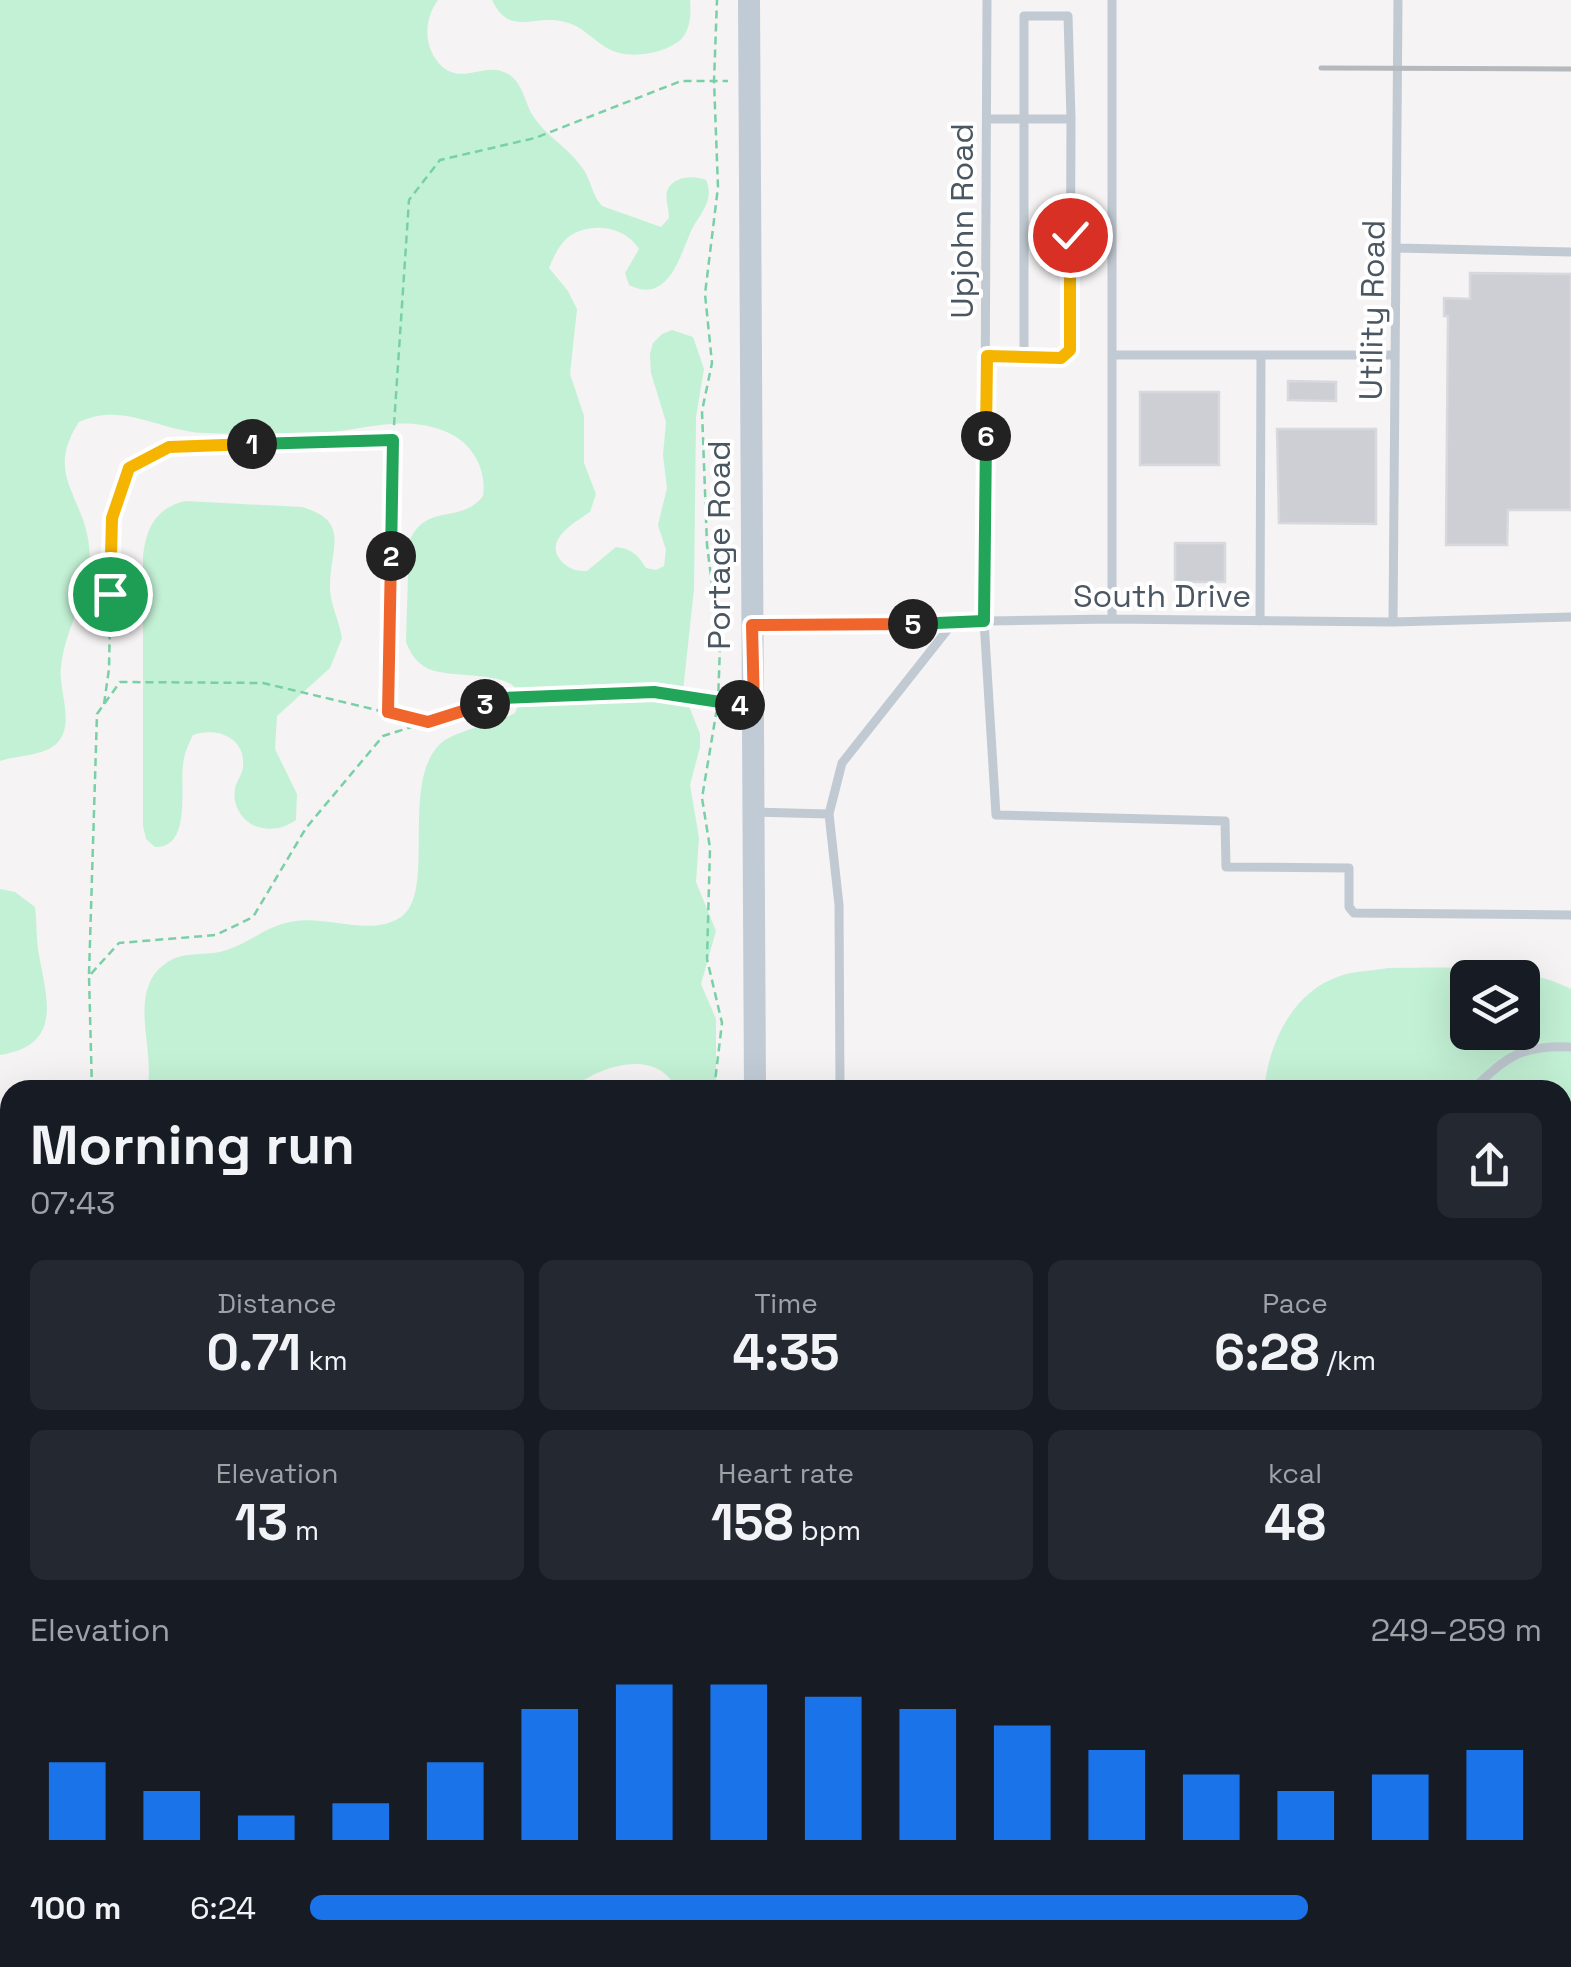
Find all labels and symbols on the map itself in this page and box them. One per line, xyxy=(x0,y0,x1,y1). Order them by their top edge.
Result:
street label: Upjohn Road xyxy=(942,123,982,319)
pin xyxy=(1028,193,1113,278)
street label: Utility Road xyxy=(1350,219,1394,401)
pin: 6 xyxy=(961,411,1011,461)
pin: 1 xyxy=(227,419,277,469)
street label: Portage Road xyxy=(699,440,739,650)
pin: 2 xyxy=(366,531,416,581)
pin xyxy=(68,552,153,637)
street label: South Drive xyxy=(1073,576,1251,616)
pin: 5 xyxy=(888,599,938,649)
pin: 3 xyxy=(460,679,510,729)
pin: 4 xyxy=(715,680,765,730)

